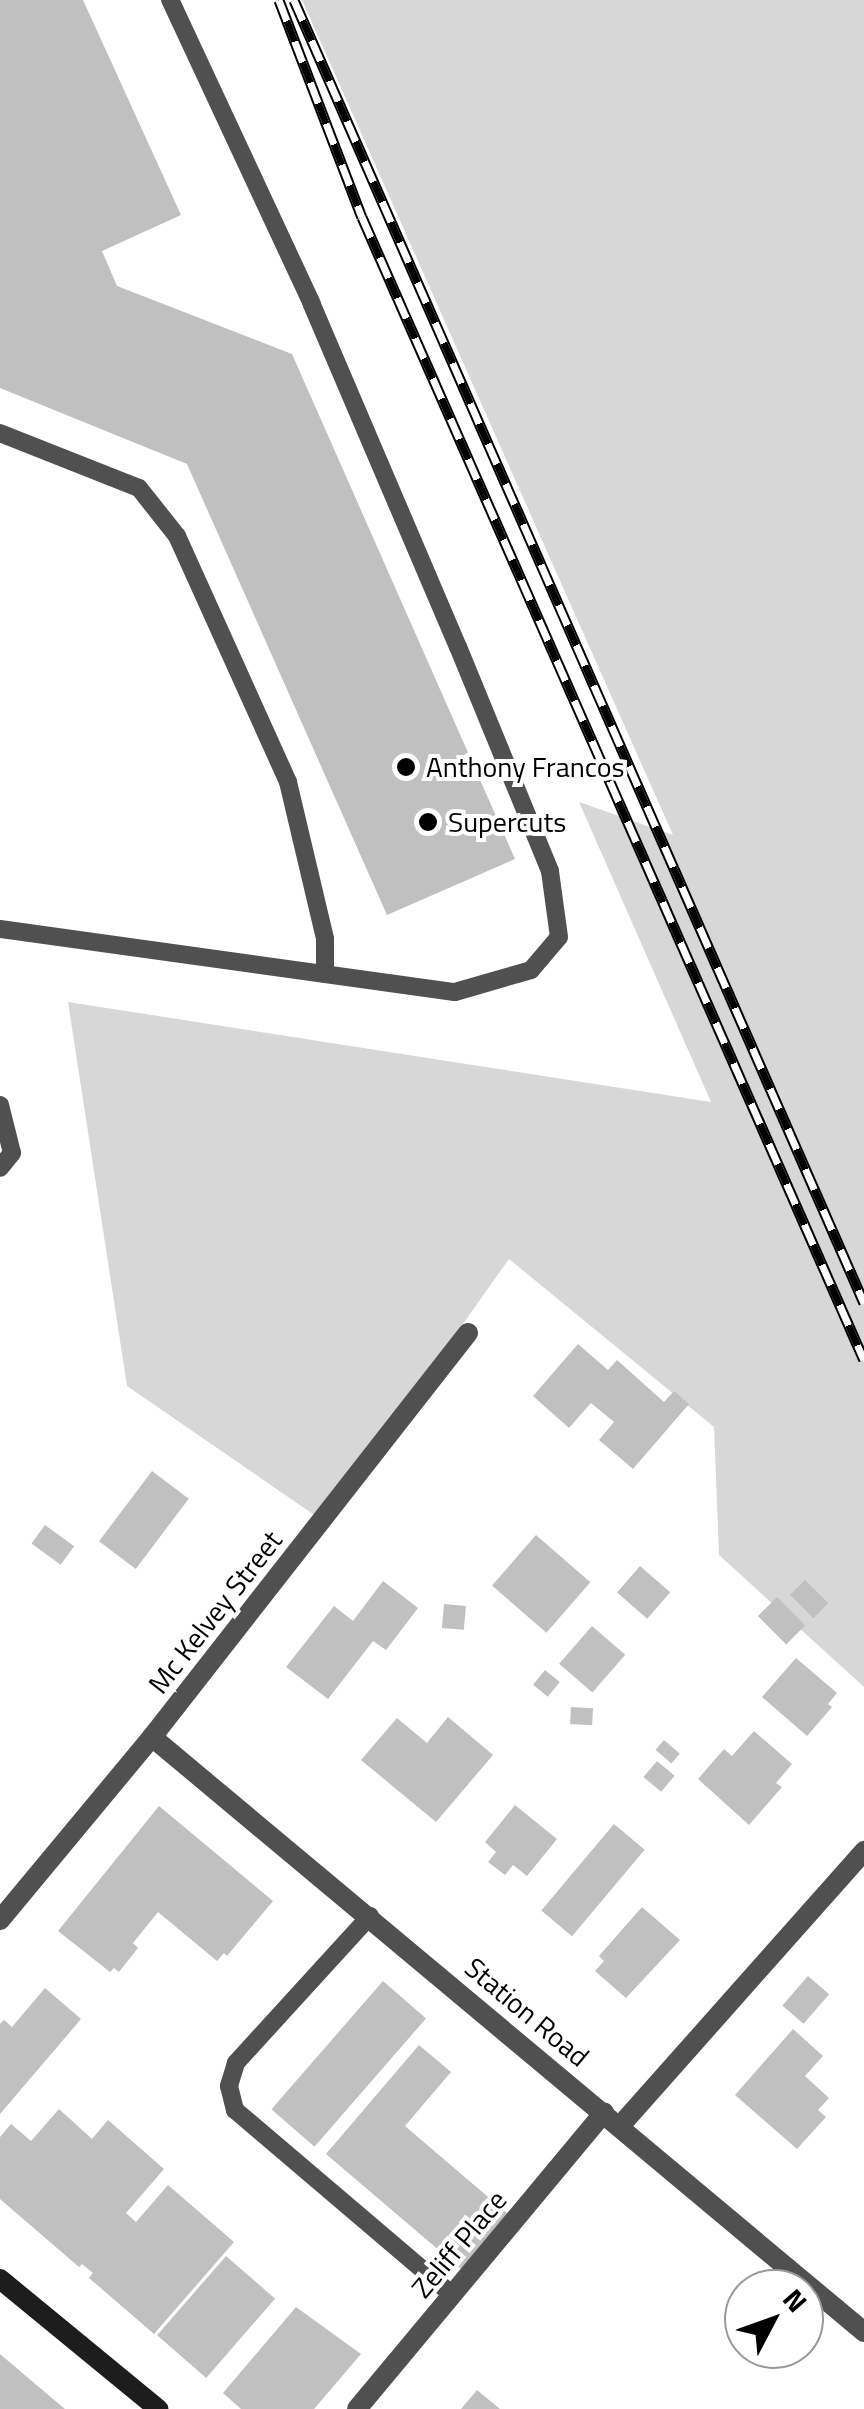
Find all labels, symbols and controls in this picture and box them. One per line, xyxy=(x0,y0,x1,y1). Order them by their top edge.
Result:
place label: Anthony Francos xyxy=(426,750,625,784)
marker: Anthony Francos xyxy=(395,756,417,778)
place label: Supercuts xyxy=(448,805,566,839)
marker: Supercuts xyxy=(417,811,439,833)
street label: Mc Kelvey Street xyxy=(141,1524,289,1700)
street label: Station Road xyxy=(458,1950,596,2074)
street label: Zeliff Place xyxy=(405,2184,513,2304)
north arrow xyxy=(724,2269,824,2369)
text: N xyxy=(773,2279,818,2322)

